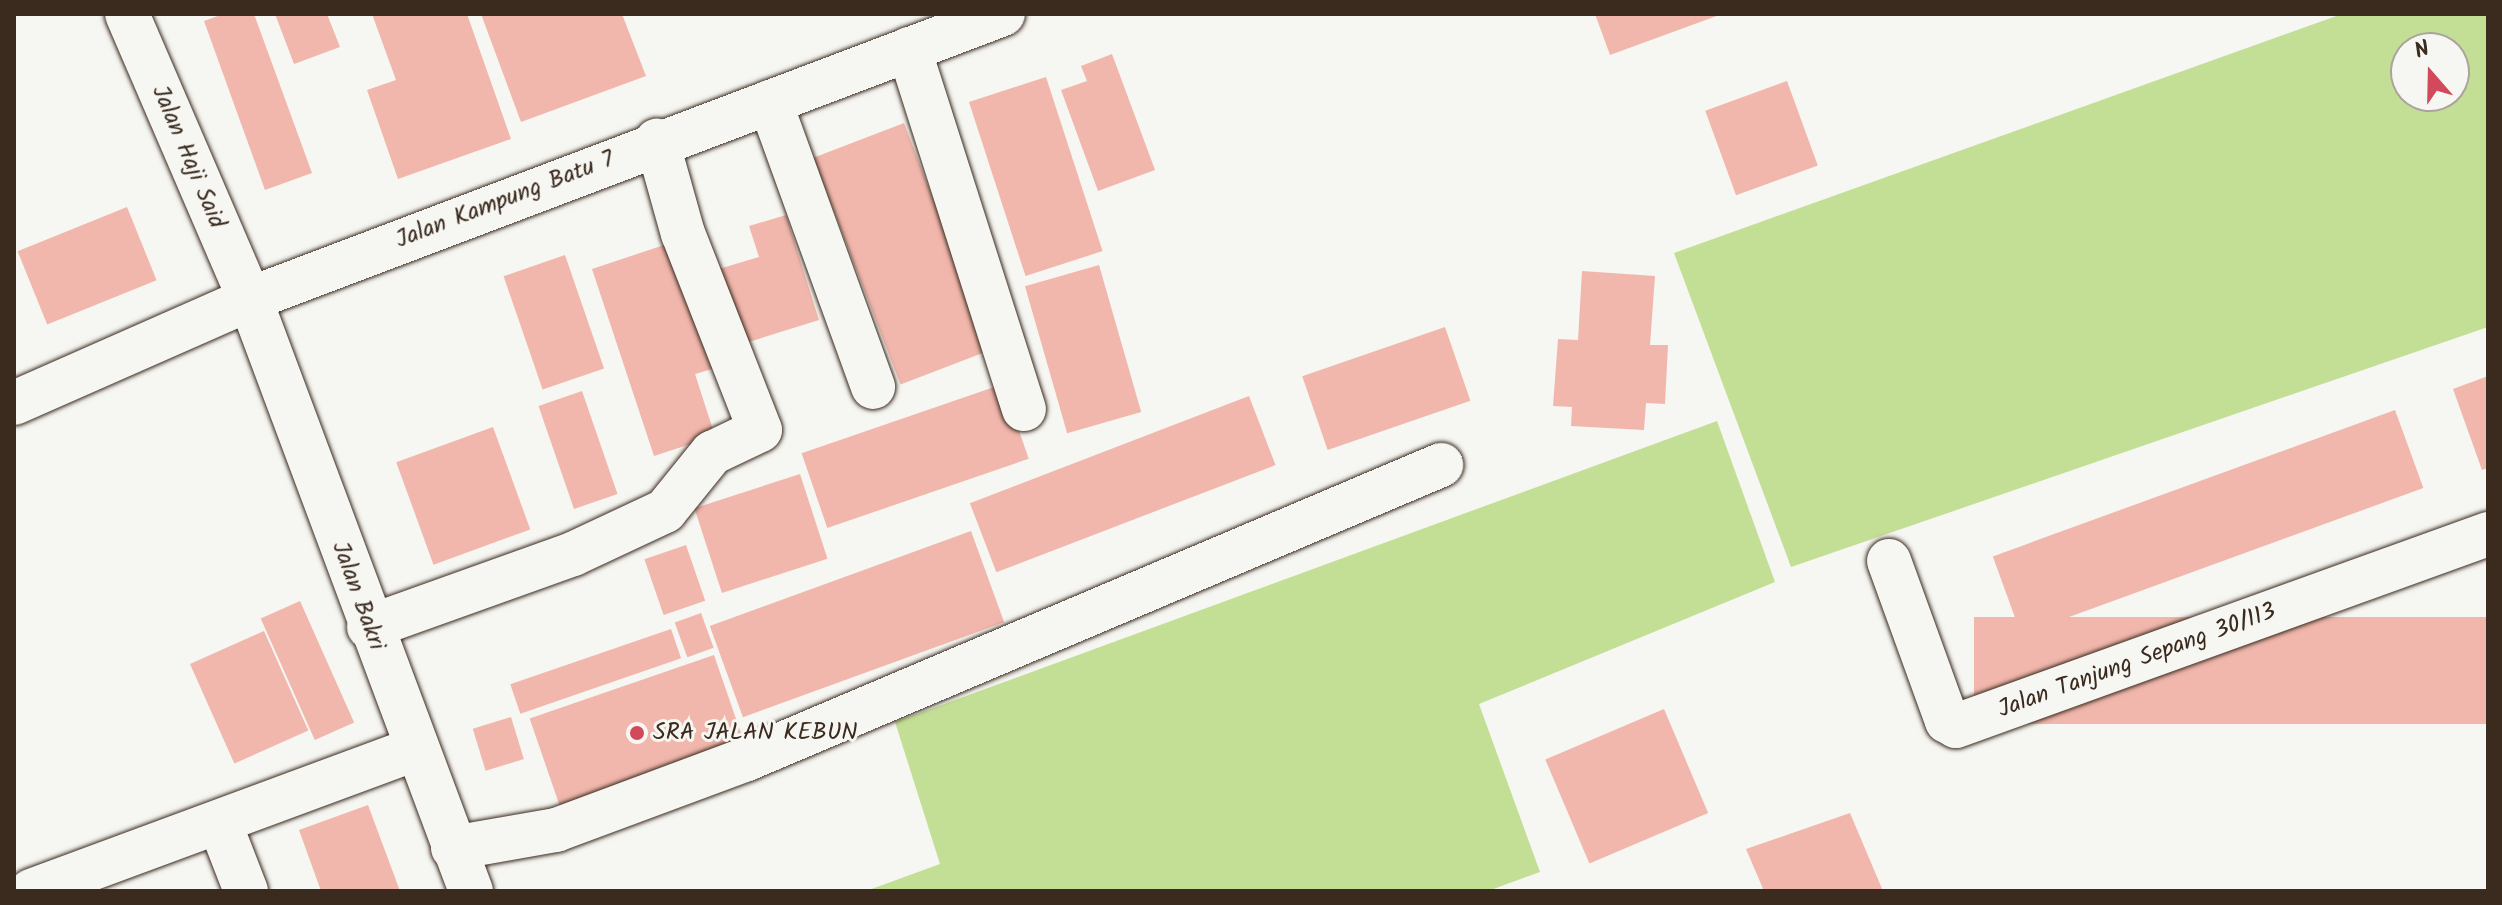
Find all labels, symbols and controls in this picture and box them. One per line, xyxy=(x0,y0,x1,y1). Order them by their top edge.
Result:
north arrow xyxy=(2390,32,2470,112)
text: N xyxy=(2410,32,2435,70)
street label: Jalan Haji Said xyxy=(145,81,231,233)
street label: Jalan Kampung Batu 7 xyxy=(392,145,618,255)
street label: Jalan Bakri xyxy=(325,538,391,654)
street label: Jalan Tanjung Sepang 30/113 xyxy=(1994,597,2280,725)
place label: SRA JALAN KEBUN xyxy=(653,719,857,747)
marker: SRA JALAN KEBUN xyxy=(628,724,646,742)

